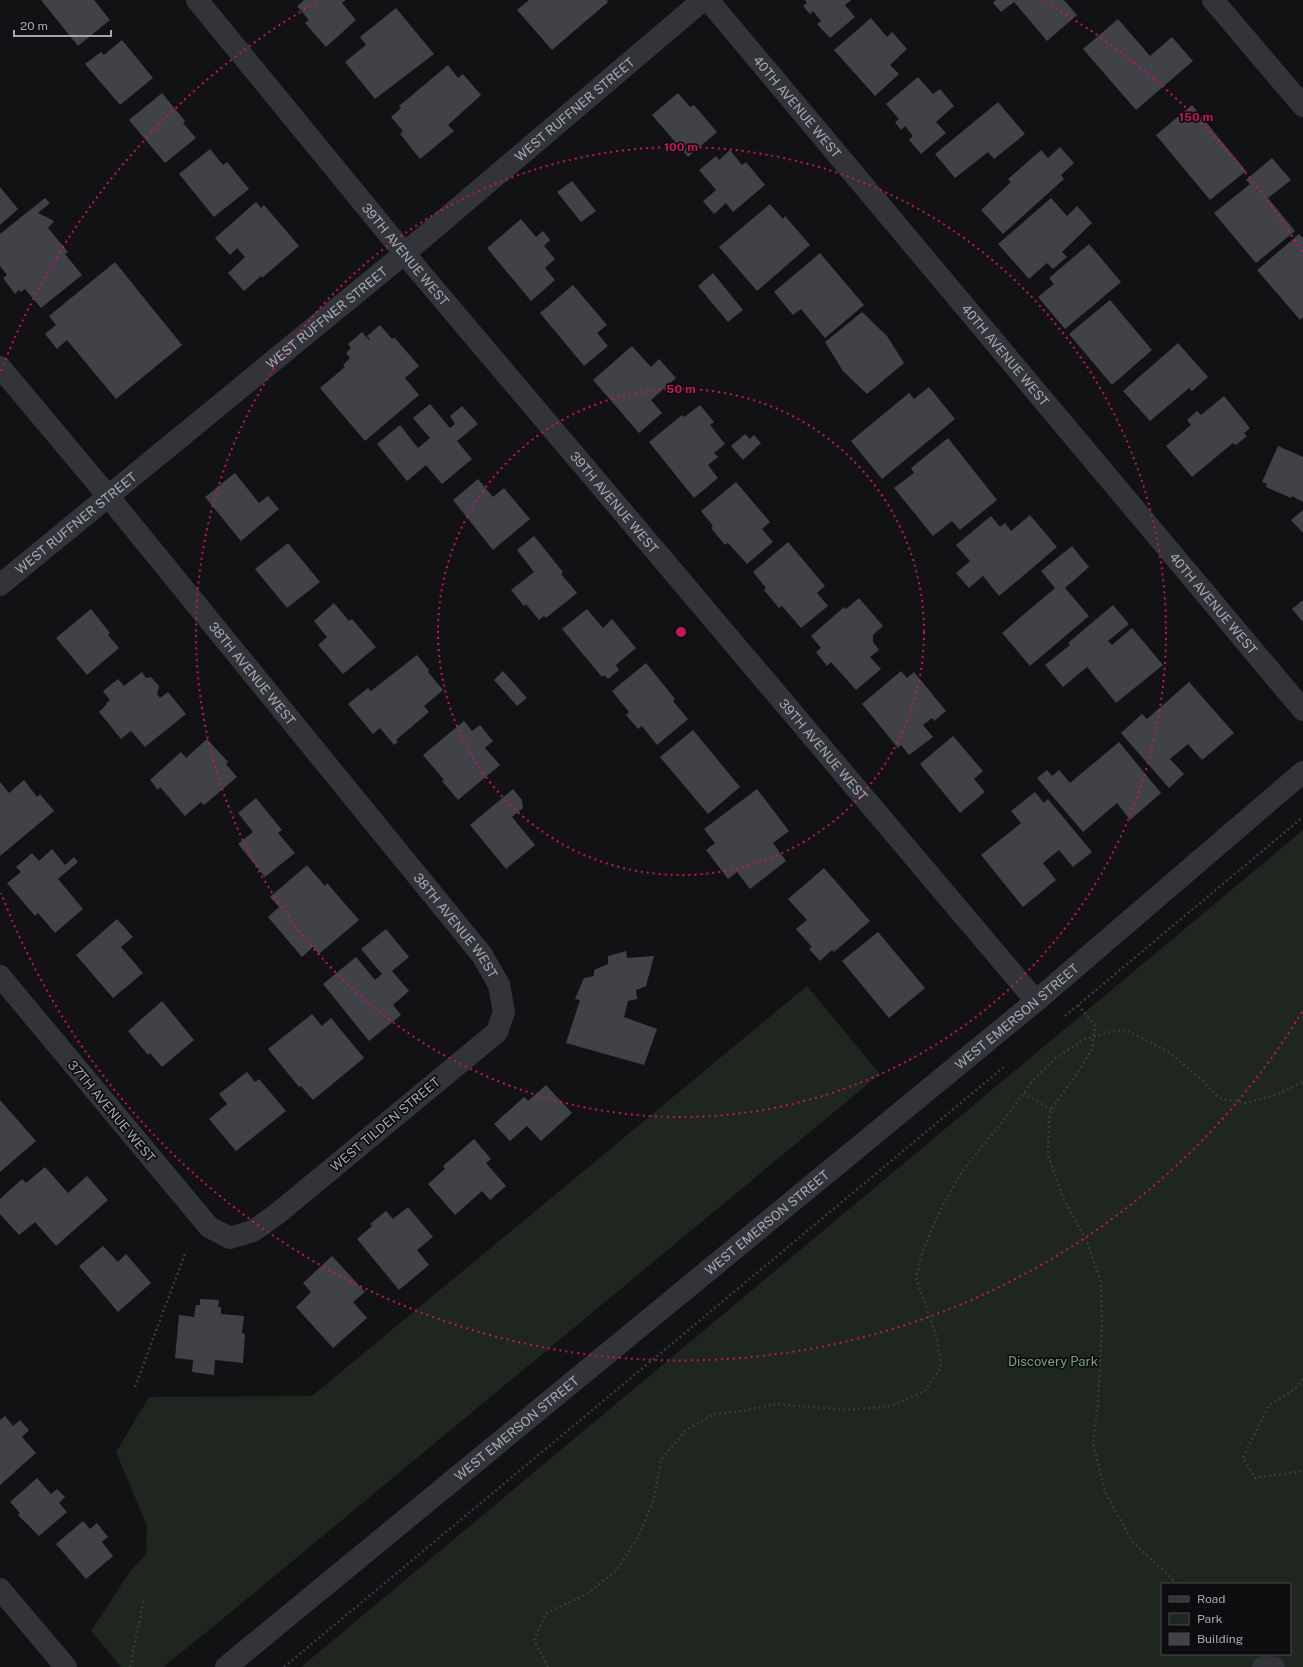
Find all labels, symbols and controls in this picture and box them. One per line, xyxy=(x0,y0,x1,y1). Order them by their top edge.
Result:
scale bar xyxy=(14,12,111,38)
text: 20 m xyxy=(20,19,48,33)
street label: 40TH AVENUE WEST xyxy=(750,53,844,161)
street label: WEST RUFFNER STREET xyxy=(512,54,638,164)
text: 150 m xyxy=(1179,110,1213,124)
text: 100 m xyxy=(664,140,698,154)
street label: 39TH AVENUE WEST xyxy=(359,200,452,309)
street label: WEST RUFFNER STREET xyxy=(263,264,390,372)
street label: 40TH AVENUE WEST xyxy=(958,301,1052,409)
text: 50 m xyxy=(666,382,696,396)
street label: 39TH AVENUE WEST xyxy=(567,449,661,557)
street label: WEST RUFFNER STREET xyxy=(13,469,140,577)
street label: 40TH AVENUE WEST xyxy=(1166,550,1260,658)
street label: 38TH AVENUE WEST xyxy=(206,619,299,728)
centre of rings xyxy=(674,625,688,639)
street label: 39TH AVENUE WEST xyxy=(776,696,870,804)
street label: 38TH AVENUE WEST xyxy=(410,870,501,981)
street label: WEST EMERSON STREET xyxy=(952,961,1082,1073)
street label: 37TH AVENUE WEST xyxy=(65,1058,159,1165)
street label: WEST TILDEN STREET xyxy=(328,1074,443,1175)
street label: WEST EMERSON STREET xyxy=(702,1167,832,1278)
park label: Discovery Park xyxy=(1008,1354,1098,1369)
street label: WEST EMERSON STREET xyxy=(452,1373,582,1484)
legend xyxy=(1161,1583,1291,1655)
text: Road xyxy=(1197,1592,1225,1606)
text: Park xyxy=(1197,1612,1223,1626)
text: Building xyxy=(1197,1632,1243,1646)

